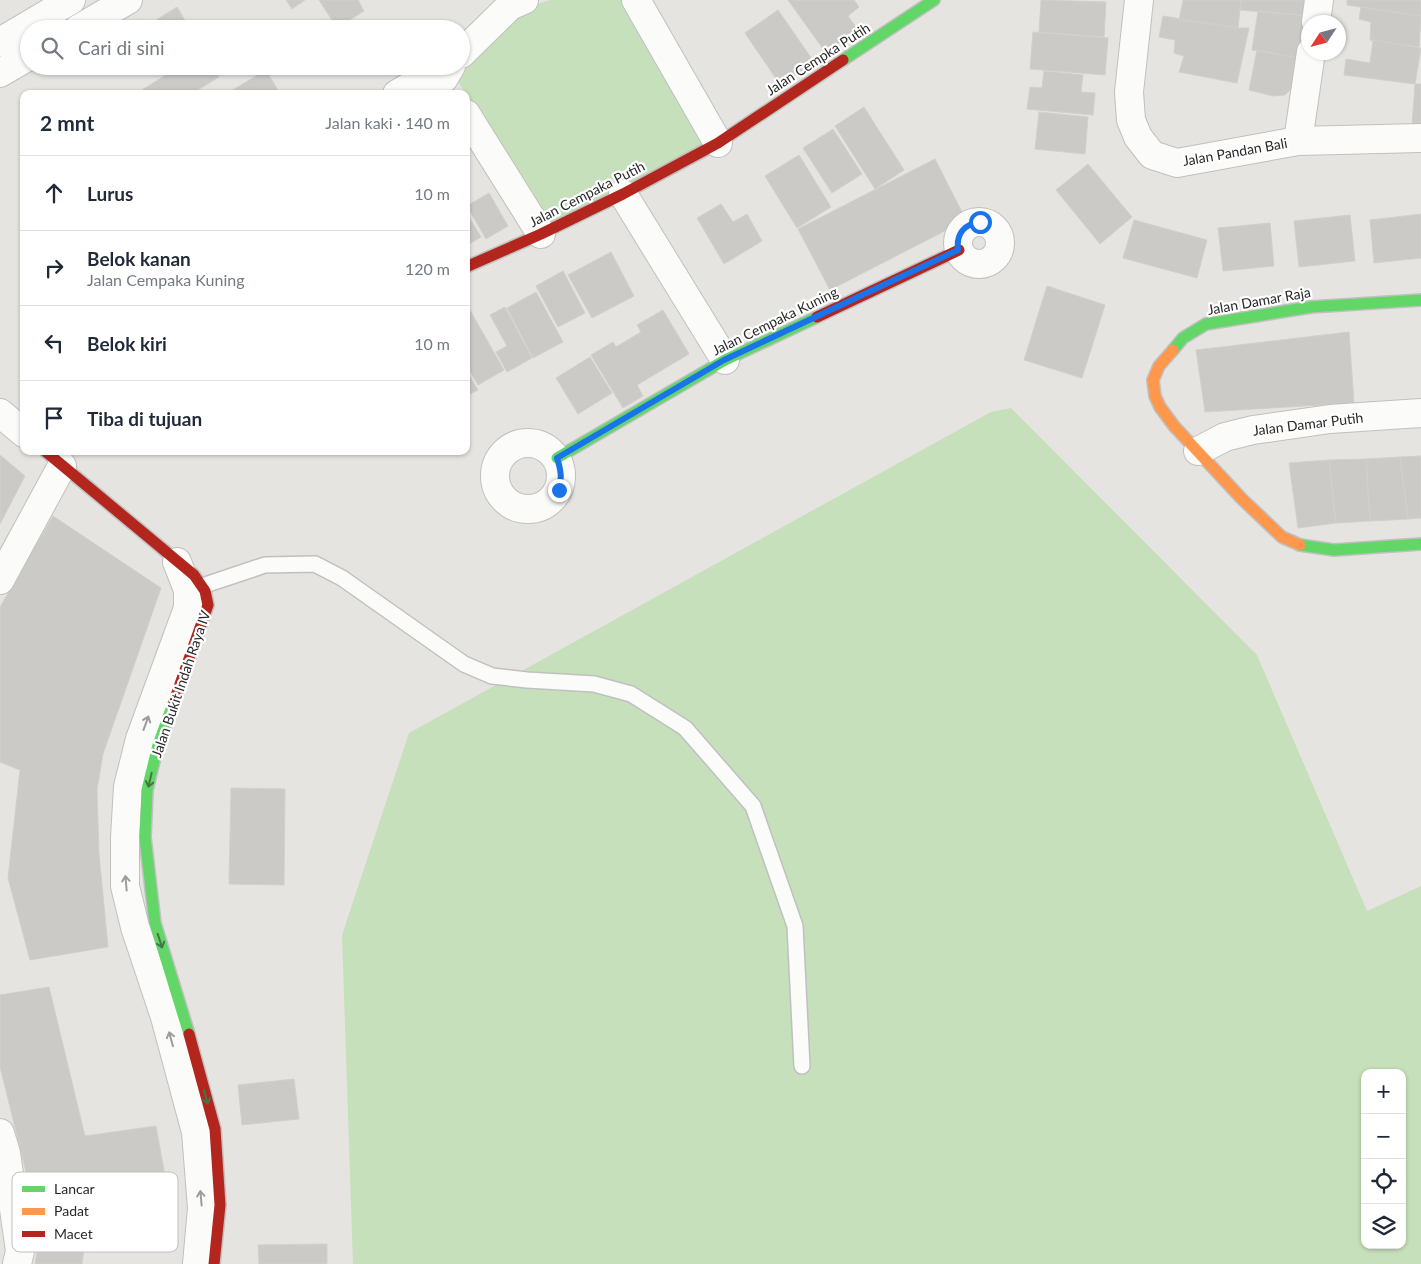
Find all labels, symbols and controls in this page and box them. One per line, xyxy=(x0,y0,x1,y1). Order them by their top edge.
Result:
north arrow xyxy=(1301,15,1346,60)
street label: Jalan Cempka Putih xyxy=(763,19,873,99)
search box xyxy=(20,20,470,75)
icon: search xyxy=(38,34,66,62)
text: Cari di sini xyxy=(78,36,165,59)
text: 2 mnt xyxy=(40,110,94,135)
text: Jalan kaki · 140 m xyxy=(325,113,450,132)
street label: Jalan Pandan Bali xyxy=(1181,134,1289,169)
street label: Jalan Cempaka Putih xyxy=(526,157,647,230)
icon: ahead xyxy=(40,179,68,207)
text: Lurus xyxy=(87,182,133,205)
text: 10 m xyxy=(414,184,450,203)
route start xyxy=(969,211,992,234)
text: Belok kanan xyxy=(87,247,191,270)
icon: right xyxy=(40,254,68,282)
text: 120 m xyxy=(405,259,450,278)
text: Jalan Cempaka Kuning xyxy=(87,270,245,289)
street label: Jalan Cempaka Kuning xyxy=(709,283,840,358)
street label: Jalan Damar Raja xyxy=(1206,283,1312,318)
icon: left xyxy=(40,329,68,357)
text: Belok kiri xyxy=(87,332,167,355)
text: 10 m xyxy=(414,334,450,353)
icon: arrive xyxy=(40,404,68,432)
text: Tiba di tujuan xyxy=(87,407,202,430)
street label: Jalan Damar Putih xyxy=(1252,408,1364,439)
route end xyxy=(548,479,571,502)
street label: Jalan Bukit Indah Raya IV xyxy=(147,608,214,760)
one-way arrow xyxy=(142,716,151,731)
one-way arrow xyxy=(145,772,154,788)
one-way arrow xyxy=(121,875,131,891)
one-way arrow xyxy=(156,933,166,949)
one-way arrow xyxy=(165,1032,175,1048)
map controls xyxy=(1361,1069,1406,1249)
button: + xyxy=(1361,1069,1406,1114)
one-way arrow xyxy=(202,1088,211,1104)
button: − xyxy=(1361,1114,1406,1159)
button: locate xyxy=(1361,1159,1406,1204)
legend xyxy=(12,1172,178,1252)
text: Lancar xyxy=(54,1180,95,1197)
one-way arrow xyxy=(197,1190,206,1206)
text: Padat xyxy=(54,1202,89,1219)
button: layers xyxy=(1361,1204,1406,1249)
text: Macet xyxy=(54,1225,93,1242)

